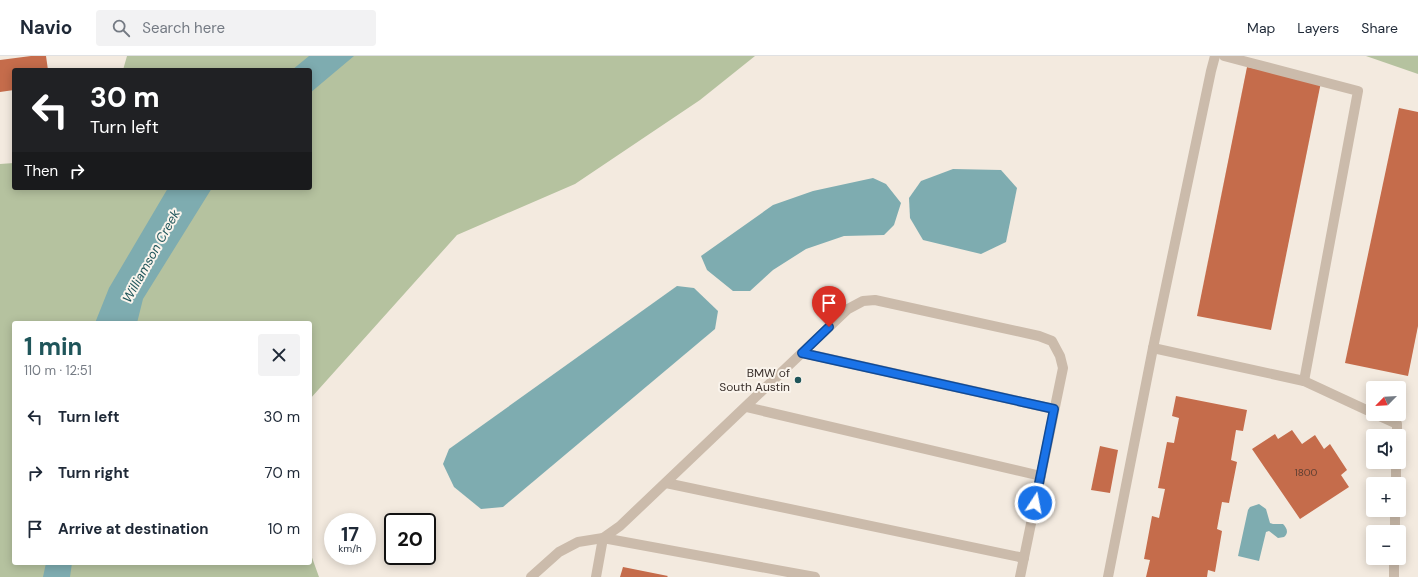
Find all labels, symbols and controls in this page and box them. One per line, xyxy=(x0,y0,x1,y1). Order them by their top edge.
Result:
search box xyxy=(96,10,376,46)
text: Navio xyxy=(20,15,72,40)
icon: search xyxy=(110,17,132,39)
text: Search here xyxy=(142,18,225,38)
text: Map xyxy=(1247,19,1275,37)
text: Layers xyxy=(1297,19,1339,37)
text: Share xyxy=(1361,19,1398,37)
text: 30 m xyxy=(90,79,160,116)
icon: left xyxy=(24,84,76,136)
text: Turn left xyxy=(90,115,159,139)
icon: right xyxy=(66,160,88,182)
text: Then xyxy=(24,161,58,181)
water label: Williamson Creek xyxy=(118,206,184,306)
pin xyxy=(812,286,846,327)
icon: arrive xyxy=(818,292,840,314)
text: 1 min xyxy=(24,331,82,362)
button: close xyxy=(258,334,300,376)
text: 110 m · 12:51 xyxy=(24,362,92,379)
place label: BMW of South Austin xyxy=(719,365,790,395)
marker: BMW of South Austin xyxy=(793,375,803,385)
north arrow xyxy=(1366,381,1406,421)
map controls xyxy=(1366,381,1406,565)
icon: left xyxy=(24,406,46,428)
text: Turn left xyxy=(58,407,119,427)
text: 30 m xyxy=(264,407,300,427)
button: sound xyxy=(1366,429,1406,469)
icon: right xyxy=(24,462,46,484)
text: Turn right xyxy=(58,463,129,483)
text: 70 m xyxy=(265,463,300,483)
house number: 1800 xyxy=(1295,466,1318,479)
button: + xyxy=(1366,477,1406,517)
position arrow xyxy=(1014,482,1056,524)
speed limit sign: 20 xyxy=(384,513,436,565)
icon: arrive xyxy=(24,518,46,540)
text: Arrive at destination xyxy=(58,519,209,539)
text: 10 m xyxy=(268,519,300,539)
text: 17 xyxy=(341,521,359,547)
button: − xyxy=(1366,525,1406,565)
text: km/h xyxy=(338,542,362,555)

